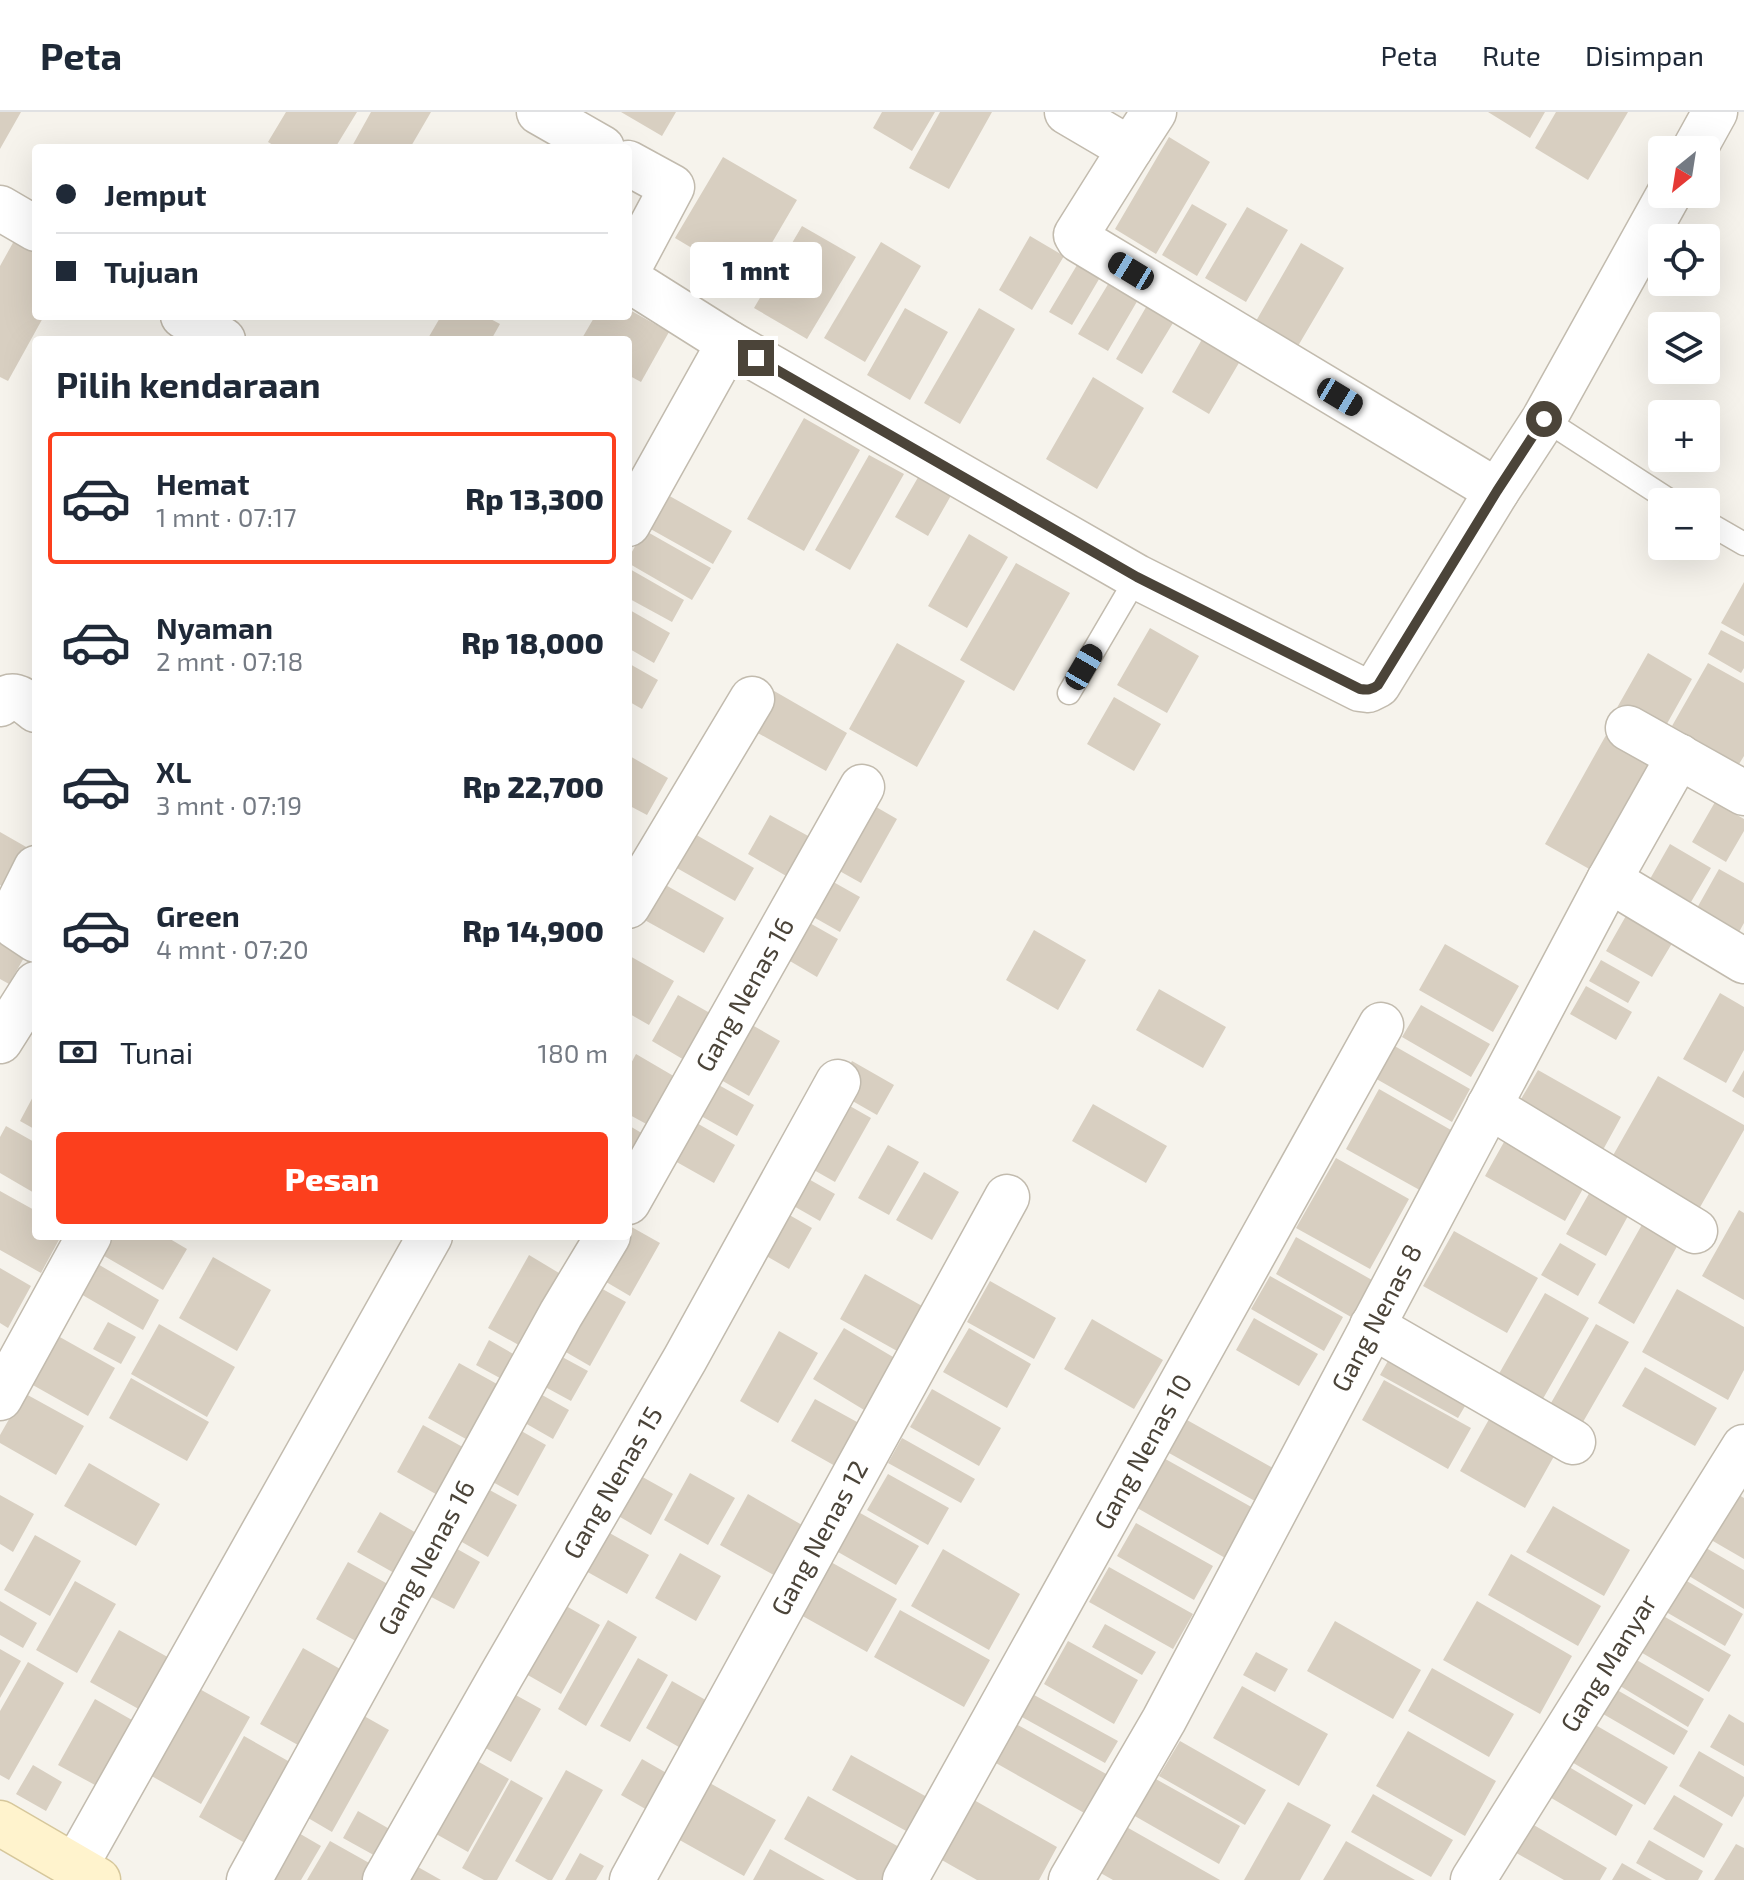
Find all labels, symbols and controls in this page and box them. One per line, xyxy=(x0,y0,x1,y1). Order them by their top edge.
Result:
text: Peta xyxy=(40,32,122,78)
text: Peta xyxy=(1380,38,1438,72)
text: Rute xyxy=(1482,38,1541,72)
text: Disimpan xyxy=(1585,38,1704,72)
north arrow xyxy=(1648,136,1720,208)
map controls xyxy=(1648,136,1720,560)
text: Jemput xyxy=(104,176,207,212)
button: locate xyxy=(1648,224,1720,296)
callout: 1 mnt xyxy=(690,242,822,298)
car xyxy=(1104,248,1158,294)
text: Tujuan xyxy=(104,253,199,289)
text: 1 mnt xyxy=(722,254,790,285)
button: layers xyxy=(1648,312,1720,384)
route end xyxy=(738,340,774,376)
text: Pilih kendaraan xyxy=(56,362,321,405)
car xyxy=(1313,374,1367,420)
button: + xyxy=(1648,400,1720,472)
route start xyxy=(1526,401,1562,437)
icon: car xyxy=(60,462,132,534)
text: Hemat xyxy=(156,465,249,501)
text: Rp 13,300 xyxy=(465,480,604,516)
button: − xyxy=(1648,488,1720,560)
text: 1 mnt · 07:17 xyxy=(156,501,296,532)
icon: car xyxy=(60,606,132,678)
text: Nyaman xyxy=(156,609,273,645)
text: Rp 18,000 xyxy=(461,624,604,660)
car xyxy=(1062,640,1106,694)
text: 2 mnt · 07:18 xyxy=(156,645,303,676)
icon: car xyxy=(60,750,132,822)
text: XL xyxy=(156,753,191,789)
text: Rp 22,700 xyxy=(463,768,604,804)
text: 3 mnt · 07:19 xyxy=(156,789,302,820)
icon: car xyxy=(60,894,132,966)
text: Green xyxy=(156,897,240,933)
street label: Gang Nenas 16 xyxy=(688,911,799,1076)
text: Rp 14,900 xyxy=(462,912,604,948)
text: 4 mnt · 07:20 xyxy=(156,933,309,964)
icon: cash xyxy=(56,1030,100,1074)
text: Tunai xyxy=(120,1034,193,1070)
text: 180 m xyxy=(538,1037,608,1068)
button: Pesan xyxy=(56,1132,608,1224)
street label: Gang Nenas 8 xyxy=(1324,1238,1427,1396)
street label: Gang Nenas 10 xyxy=(1086,1368,1198,1534)
street label: Gang Nenas 15 xyxy=(555,1400,668,1564)
street label: Gang Nenas 12 xyxy=(763,1455,873,1620)
street label: Gang Nenas 16 xyxy=(370,1474,480,1640)
street label: Gang Manyar xyxy=(1553,1588,1662,1737)

